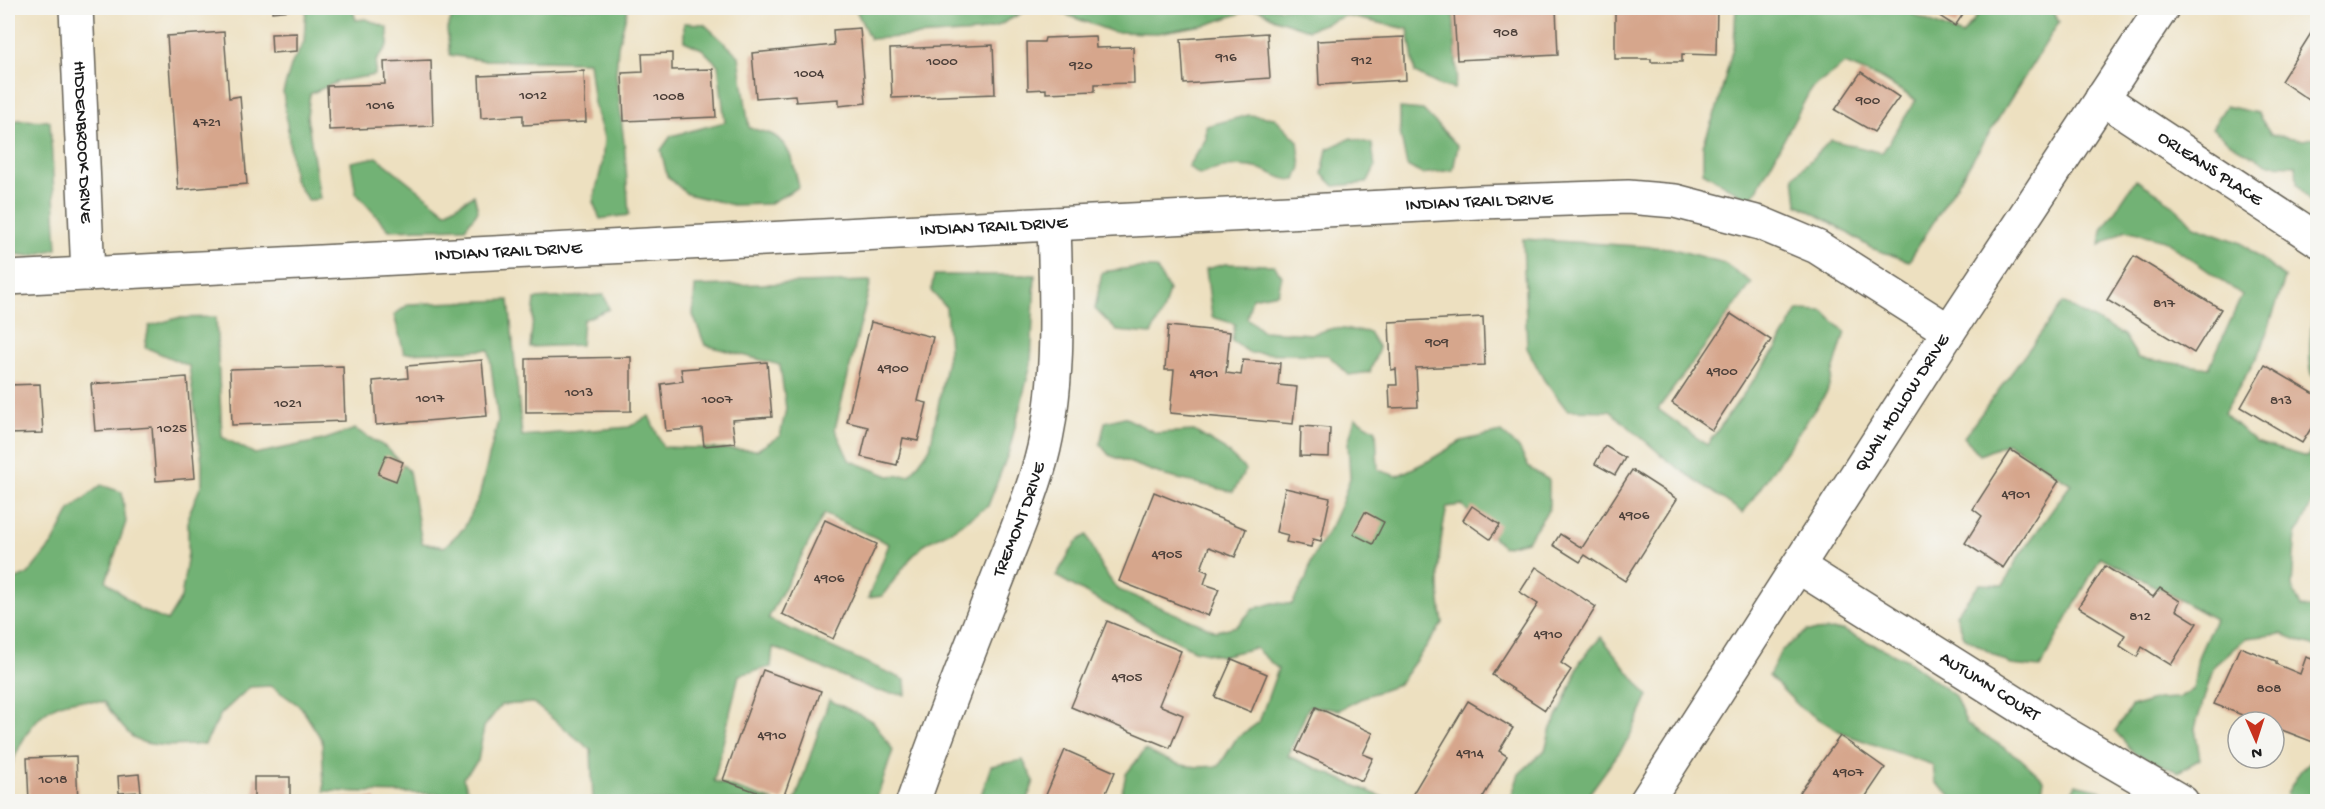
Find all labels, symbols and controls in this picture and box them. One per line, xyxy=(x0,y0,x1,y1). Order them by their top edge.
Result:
house number: 908 xyxy=(1493,24,1518,42)
house number: 916 xyxy=(1214,49,1237,67)
house number: 912 xyxy=(1351,52,1372,70)
house number: 1000 xyxy=(925,53,958,71)
house number: 920 xyxy=(1068,57,1093,75)
street label: HIDDENBROOK DRIVE xyxy=(68,60,96,224)
house number: 1004 xyxy=(793,65,824,83)
house number: 1012 xyxy=(518,87,547,105)
house number: 1008 xyxy=(652,88,685,106)
house number: 900 xyxy=(1855,92,1881,110)
house number: 1016 xyxy=(365,97,395,115)
house number: 4721 xyxy=(193,114,221,132)
street label: ORLEANS PLACE xyxy=(2153,127,2267,211)
street label: INDIAN TRAIL DRIVE xyxy=(1405,189,1554,216)
street label: INDIAN TRAIL DRIVE xyxy=(919,213,1069,241)
street label: INDIAN TRAIL DRIVE xyxy=(434,238,583,266)
house number: 817 xyxy=(2153,295,2176,313)
street label: QUAIL HOLLOW DRIVE xyxy=(1850,330,1955,476)
house number: 909 xyxy=(1424,334,1449,352)
house number: 4900 xyxy=(877,360,909,378)
house number: 4900 xyxy=(1706,363,1738,381)
house number: 4901 xyxy=(1189,365,1219,383)
house number: 1013 xyxy=(564,384,593,402)
house number: 1017 xyxy=(415,390,445,408)
house number: 1007 xyxy=(701,391,734,409)
house number: 813 xyxy=(2270,392,2292,410)
house number: 1021 xyxy=(273,395,302,413)
house number: 1025 xyxy=(156,420,187,438)
street label: TREMONT DRIVE xyxy=(988,459,1051,581)
house number: 4901 xyxy=(2001,486,2031,504)
house number: 4906 xyxy=(1619,507,1650,525)
house number: 4905 xyxy=(1151,546,1183,564)
house number: 4906 xyxy=(814,570,845,588)
house number: 812 xyxy=(2129,608,2151,626)
house number: 4910 xyxy=(1533,626,1563,644)
street label: AUTUMN COURT xyxy=(1935,648,2044,727)
house number: 4905 xyxy=(1111,669,1143,687)
house number: 808 xyxy=(2257,680,2281,698)
north arrow xyxy=(2226,710,2286,770)
house number: 4910 xyxy=(757,727,787,745)
text: N xyxy=(2250,742,2262,761)
house number: 4914 xyxy=(1456,745,1484,763)
house number: 4907 xyxy=(1833,764,1865,782)
house number: 1018 xyxy=(38,771,67,789)

